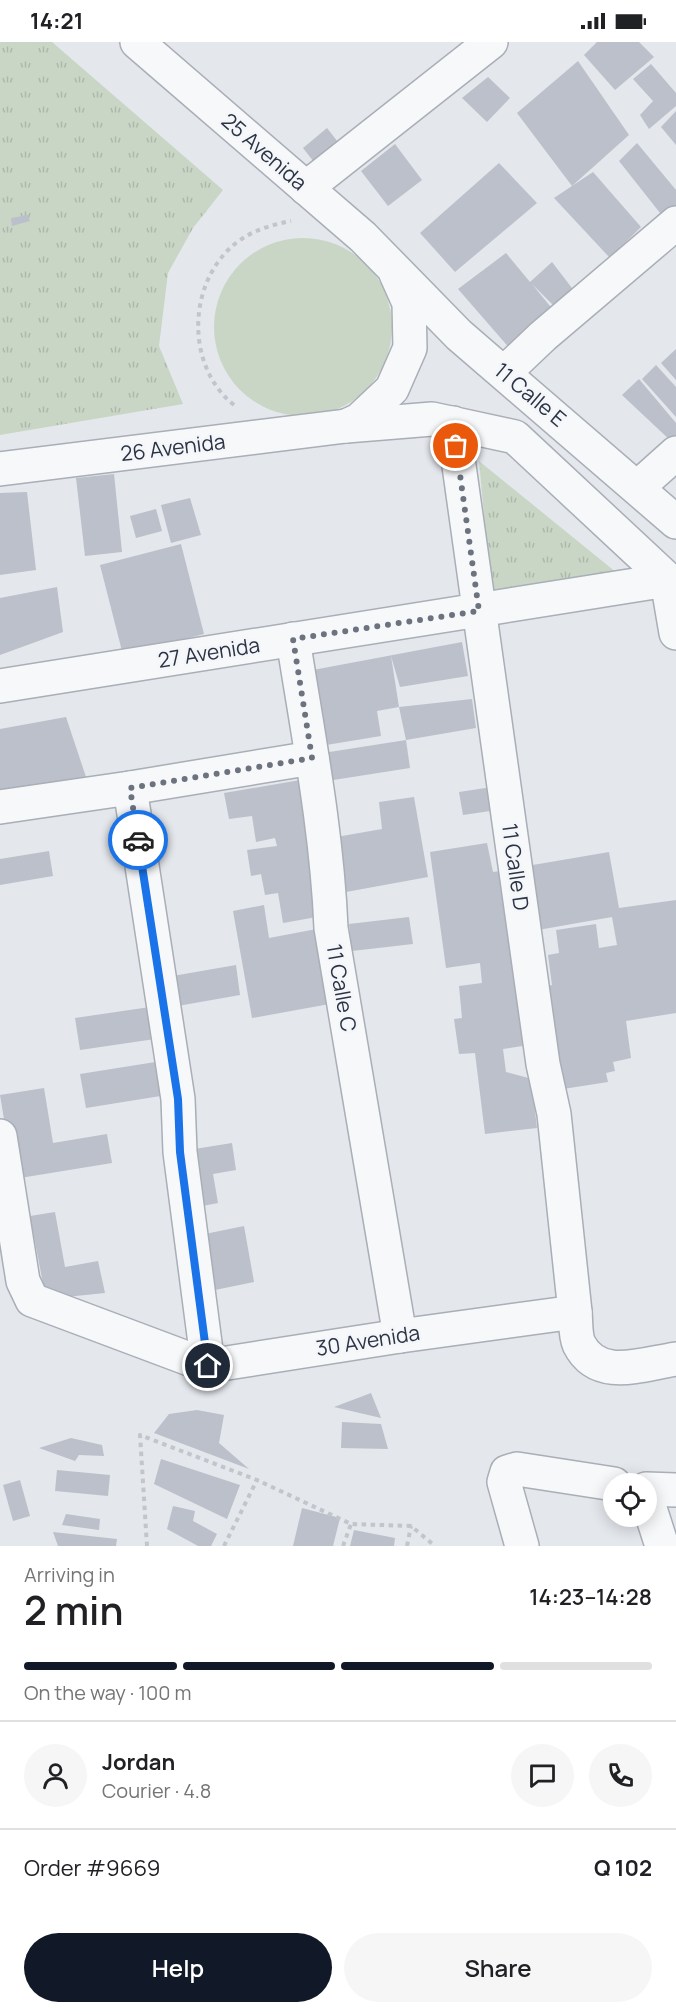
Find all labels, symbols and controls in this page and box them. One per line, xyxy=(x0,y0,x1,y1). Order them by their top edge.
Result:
text: 14:21 xyxy=(30,6,83,36)
street label: 25 Avenida xyxy=(216,106,313,196)
street label: 11 Calle E xyxy=(489,356,572,432)
pin xyxy=(430,420,481,471)
street label: 26 Avenida xyxy=(119,427,227,467)
icon: bag xyxy=(439,429,472,462)
street label: 27 Avenida xyxy=(156,630,262,674)
courier xyxy=(108,810,168,870)
street label: 11 Calle D xyxy=(496,822,536,912)
icon: car xyxy=(122,824,155,857)
street label: 11 Calle C xyxy=(321,942,363,1034)
street label: 30 Avenida xyxy=(314,1318,422,1362)
pin xyxy=(182,1340,233,1391)
icon: home xyxy=(191,1349,224,1382)
map controls xyxy=(603,1473,657,1527)
button: locate xyxy=(603,1473,657,1527)
text: Arriving in xyxy=(24,1561,115,1588)
text: 14:23–14:28 xyxy=(529,1582,652,1612)
text: 2 min xyxy=(24,1583,123,1637)
text: On the way · 100 m xyxy=(24,1679,191,1706)
button: person xyxy=(24,1744,87,1807)
button: chat xyxy=(511,1744,574,1807)
button: phone xyxy=(589,1744,652,1807)
text: Jordan xyxy=(102,1747,175,1777)
text: Courier · 4.8 xyxy=(102,1777,211,1804)
text: Order #9669 xyxy=(24,1853,161,1883)
text: Q 102 xyxy=(594,1853,652,1883)
button: Help xyxy=(24,1933,332,2002)
button: Share xyxy=(344,1933,652,2002)

